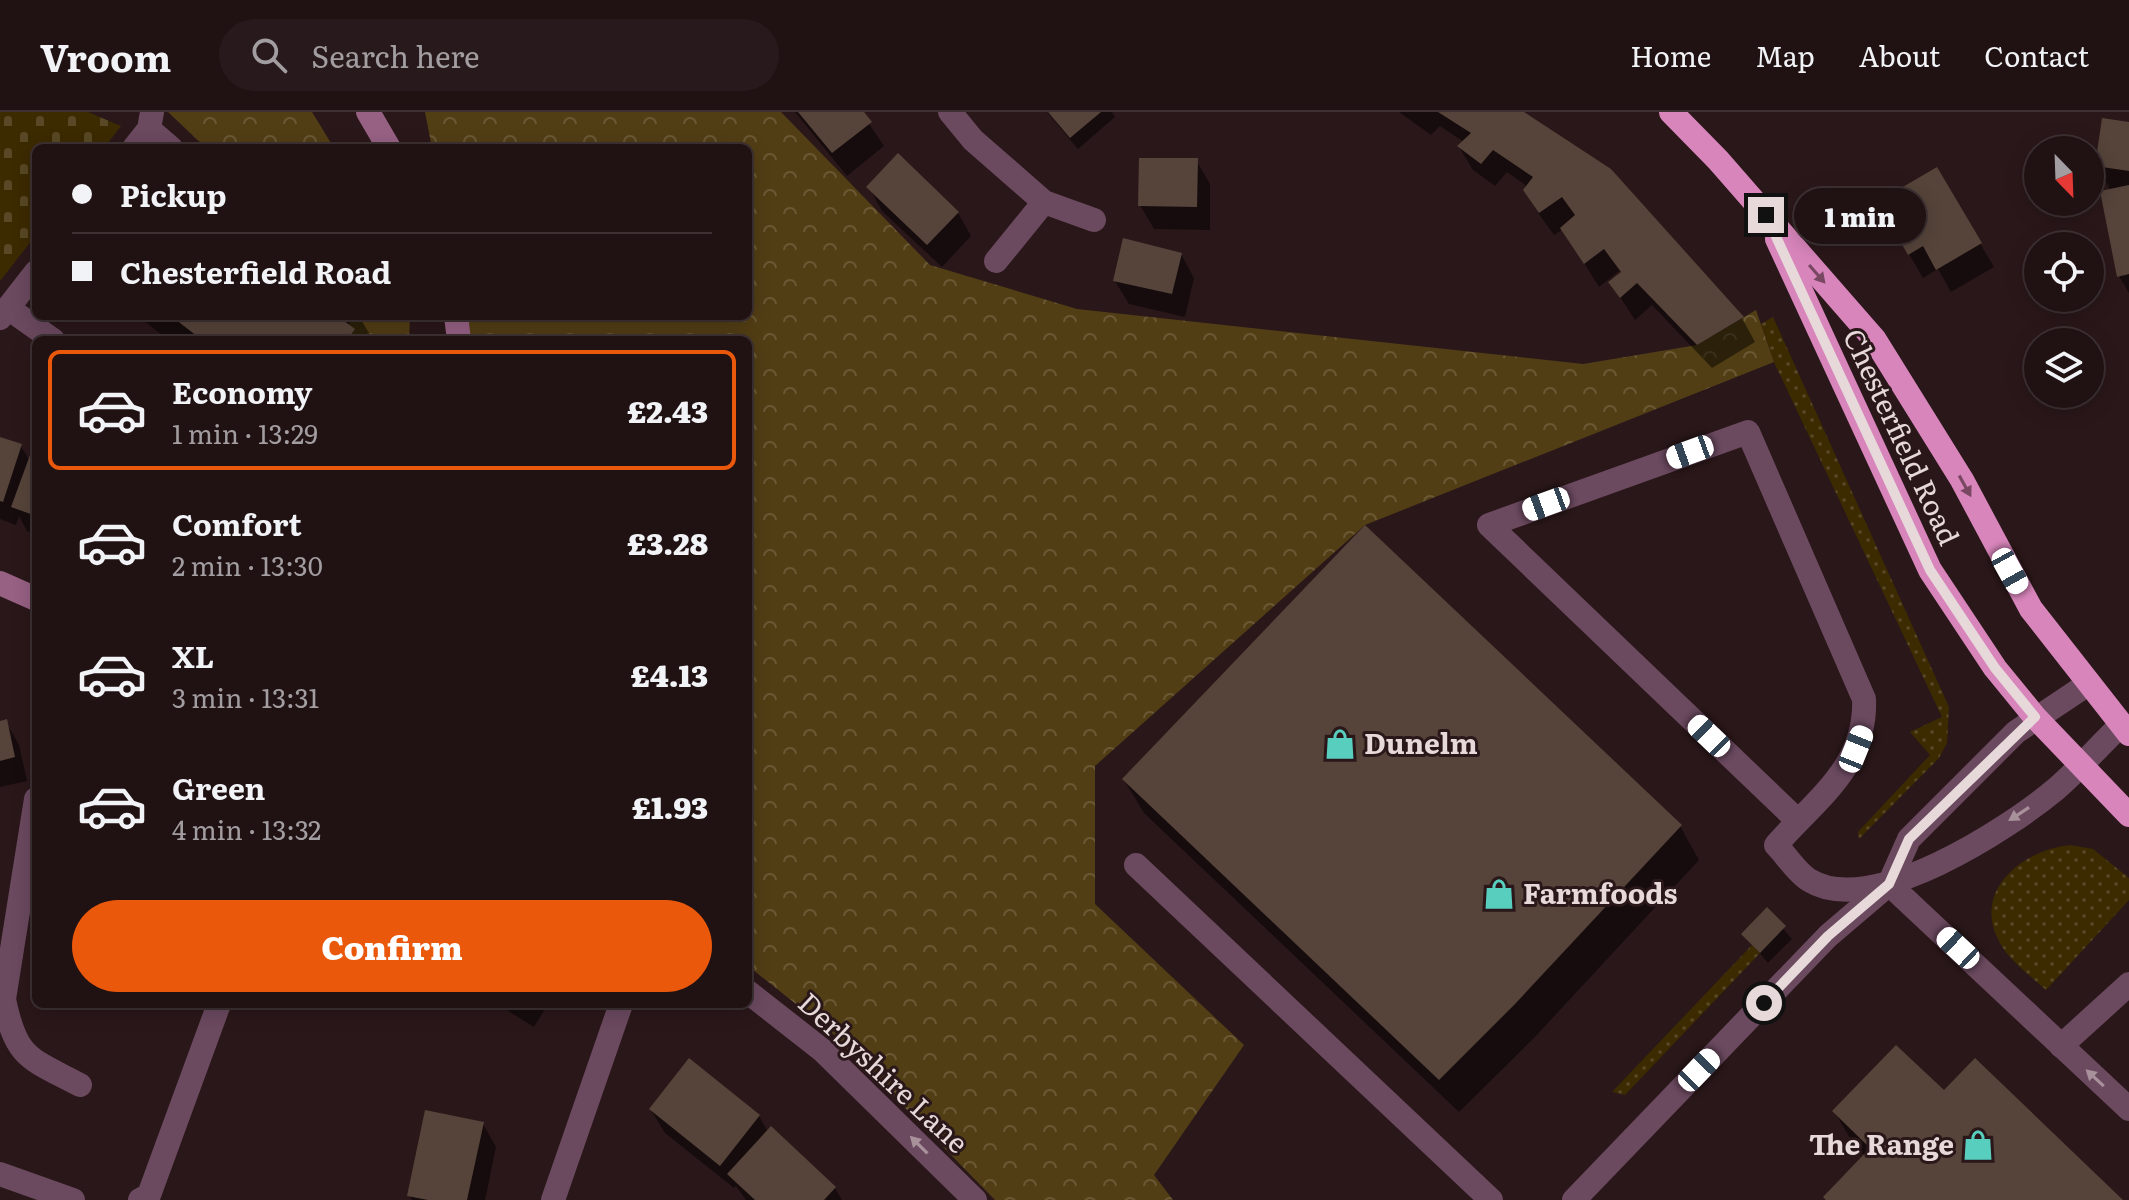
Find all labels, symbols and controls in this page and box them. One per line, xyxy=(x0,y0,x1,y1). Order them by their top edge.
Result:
search box xyxy=(219,19,779,91)
text: Vroom xyxy=(40,27,171,84)
icon: search xyxy=(247,33,291,77)
text: Search here xyxy=(311,33,480,77)
text: Home xyxy=(1630,34,1711,76)
text: Map xyxy=(1755,34,1815,76)
text: About xyxy=(1859,34,1940,76)
text: Contact xyxy=(1984,34,2089,76)
north arrow xyxy=(2024,136,2104,216)
map controls xyxy=(2024,136,2104,408)
text: Pickup xyxy=(120,172,227,216)
callout: 1 min xyxy=(1794,187,1926,243)
text: 1 min xyxy=(1825,196,1895,235)
route end xyxy=(1748,197,1784,233)
button: locate xyxy=(2024,232,2104,312)
text: Chesterfield Road xyxy=(120,249,391,293)
one-way arrow xyxy=(1808,263,1825,283)
street label: Chesterfield Road xyxy=(1834,321,1971,551)
button: layers xyxy=(2024,328,2104,408)
text: Economy xyxy=(172,369,312,413)
icon: car xyxy=(76,374,148,446)
text: £2.43 xyxy=(627,388,708,432)
text: 1 min · 13:29 xyxy=(172,413,318,452)
car xyxy=(1663,433,1717,471)
one-way arrow xyxy=(1958,475,1972,498)
car xyxy=(1519,485,1573,523)
text: Comfort xyxy=(172,501,302,545)
icon: car xyxy=(76,506,148,578)
text: £3.28 xyxy=(627,520,708,564)
car xyxy=(1988,544,2032,598)
text: 2 min · 13:30 xyxy=(172,545,323,584)
text: XL xyxy=(172,633,214,677)
icon: car xyxy=(76,638,148,710)
text: £4.13 xyxy=(631,652,708,696)
text: 3 min · 13:31 xyxy=(172,677,319,716)
car xyxy=(1683,711,1735,761)
place label: Dunelm xyxy=(1364,721,1478,763)
car xyxy=(1836,722,1876,776)
shop icon: Dunelm xyxy=(1323,727,1357,761)
text: Green xyxy=(172,765,265,809)
icon: car xyxy=(76,770,148,842)
text: £1.93 xyxy=(632,784,708,828)
one-way arrow xyxy=(2008,806,2029,821)
text: 4 min · 13:32 xyxy=(172,809,321,848)
place label: Farmfoods xyxy=(1523,871,1678,913)
shop icon: Farmfoods xyxy=(1482,877,1516,911)
button: Confirm xyxy=(72,900,712,992)
car xyxy=(1932,923,1984,973)
street label: Derbyshire Lane xyxy=(790,981,979,1162)
route start xyxy=(1746,985,1782,1021)
car xyxy=(1674,1044,1724,1096)
one-way arrow xyxy=(2086,1069,2105,1087)
place label: The Range xyxy=(1809,1122,1954,1164)
shop icon: The Range xyxy=(1961,1128,1995,1162)
one-way arrow xyxy=(910,1136,929,1155)

